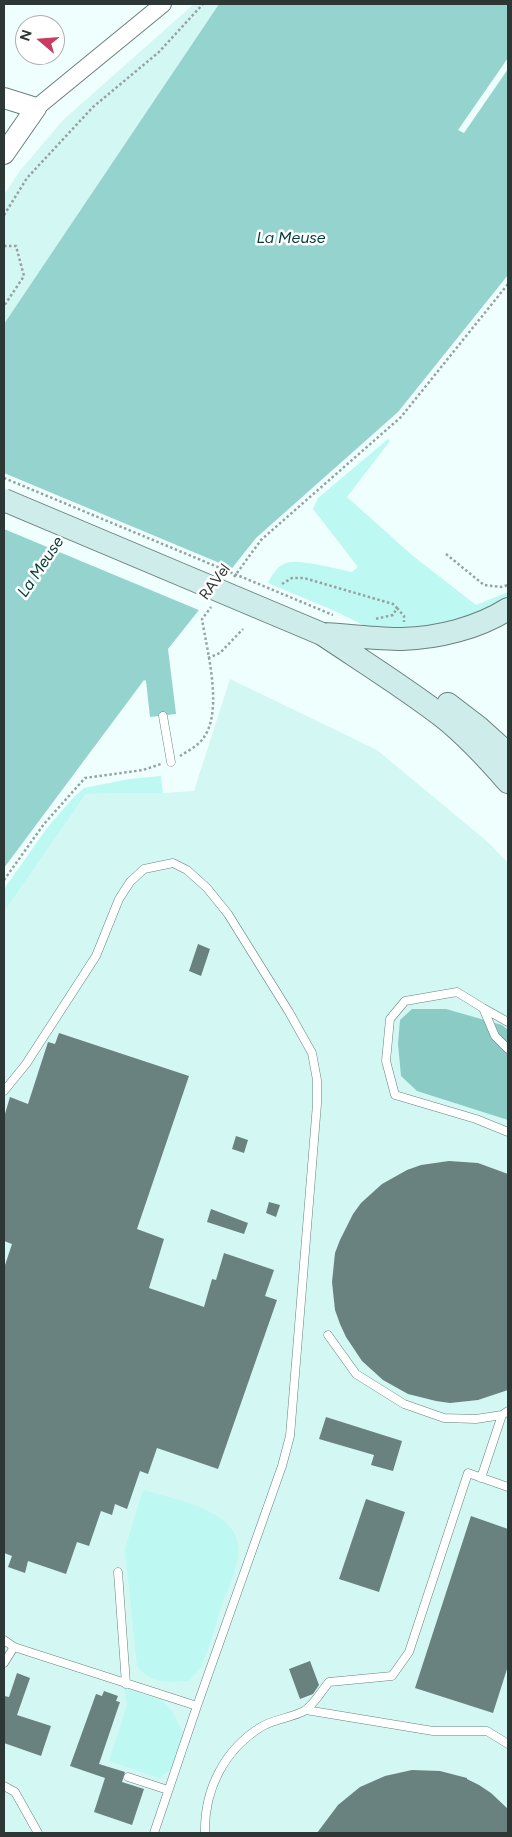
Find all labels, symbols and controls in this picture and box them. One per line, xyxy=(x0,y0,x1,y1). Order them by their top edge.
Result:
north arrow xyxy=(15,15,65,65)
text: N xyxy=(16,28,36,43)
water label: La Meuse xyxy=(256,228,326,248)
water label: La Meuse xyxy=(14,533,68,601)
street label: RAVel xyxy=(196,561,234,603)

